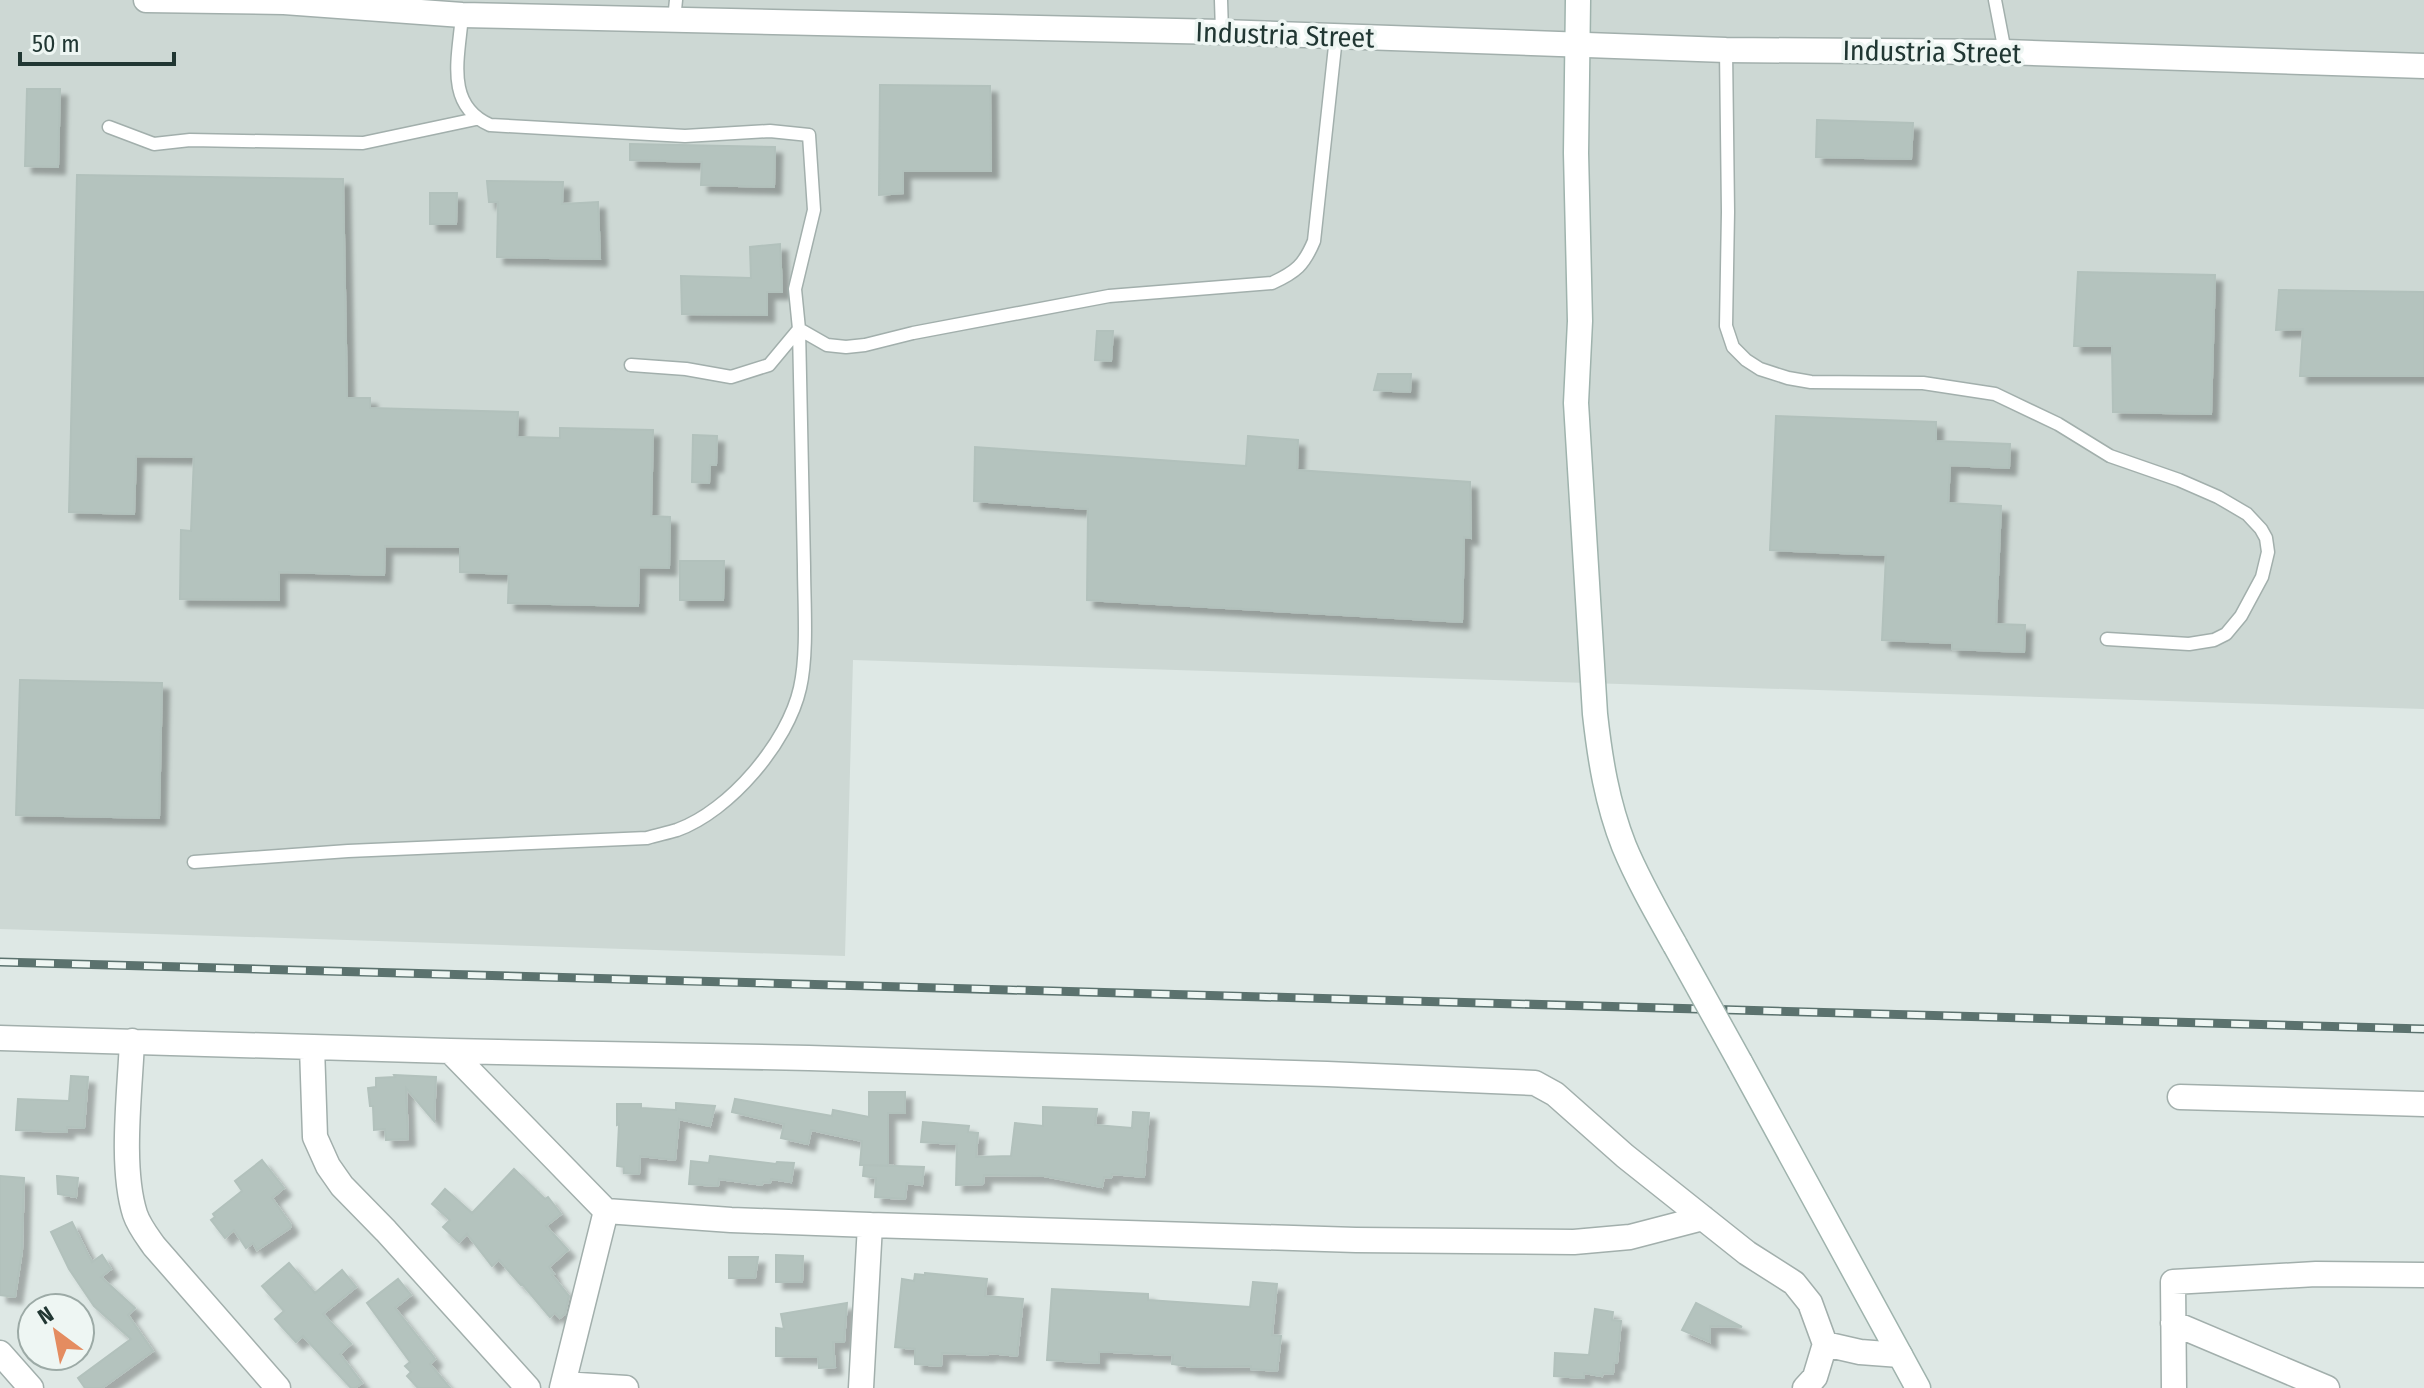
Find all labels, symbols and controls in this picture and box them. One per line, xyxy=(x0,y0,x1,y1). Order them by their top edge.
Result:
street label: Industria Street xyxy=(1195,15,1376,55)
scale bar xyxy=(20,16,174,66)
text: 50 m xyxy=(32,30,80,58)
street label: Industria Street xyxy=(1842,34,2023,70)
north arrow xyxy=(16,1292,96,1372)
text: N xyxy=(33,1301,58,1330)

